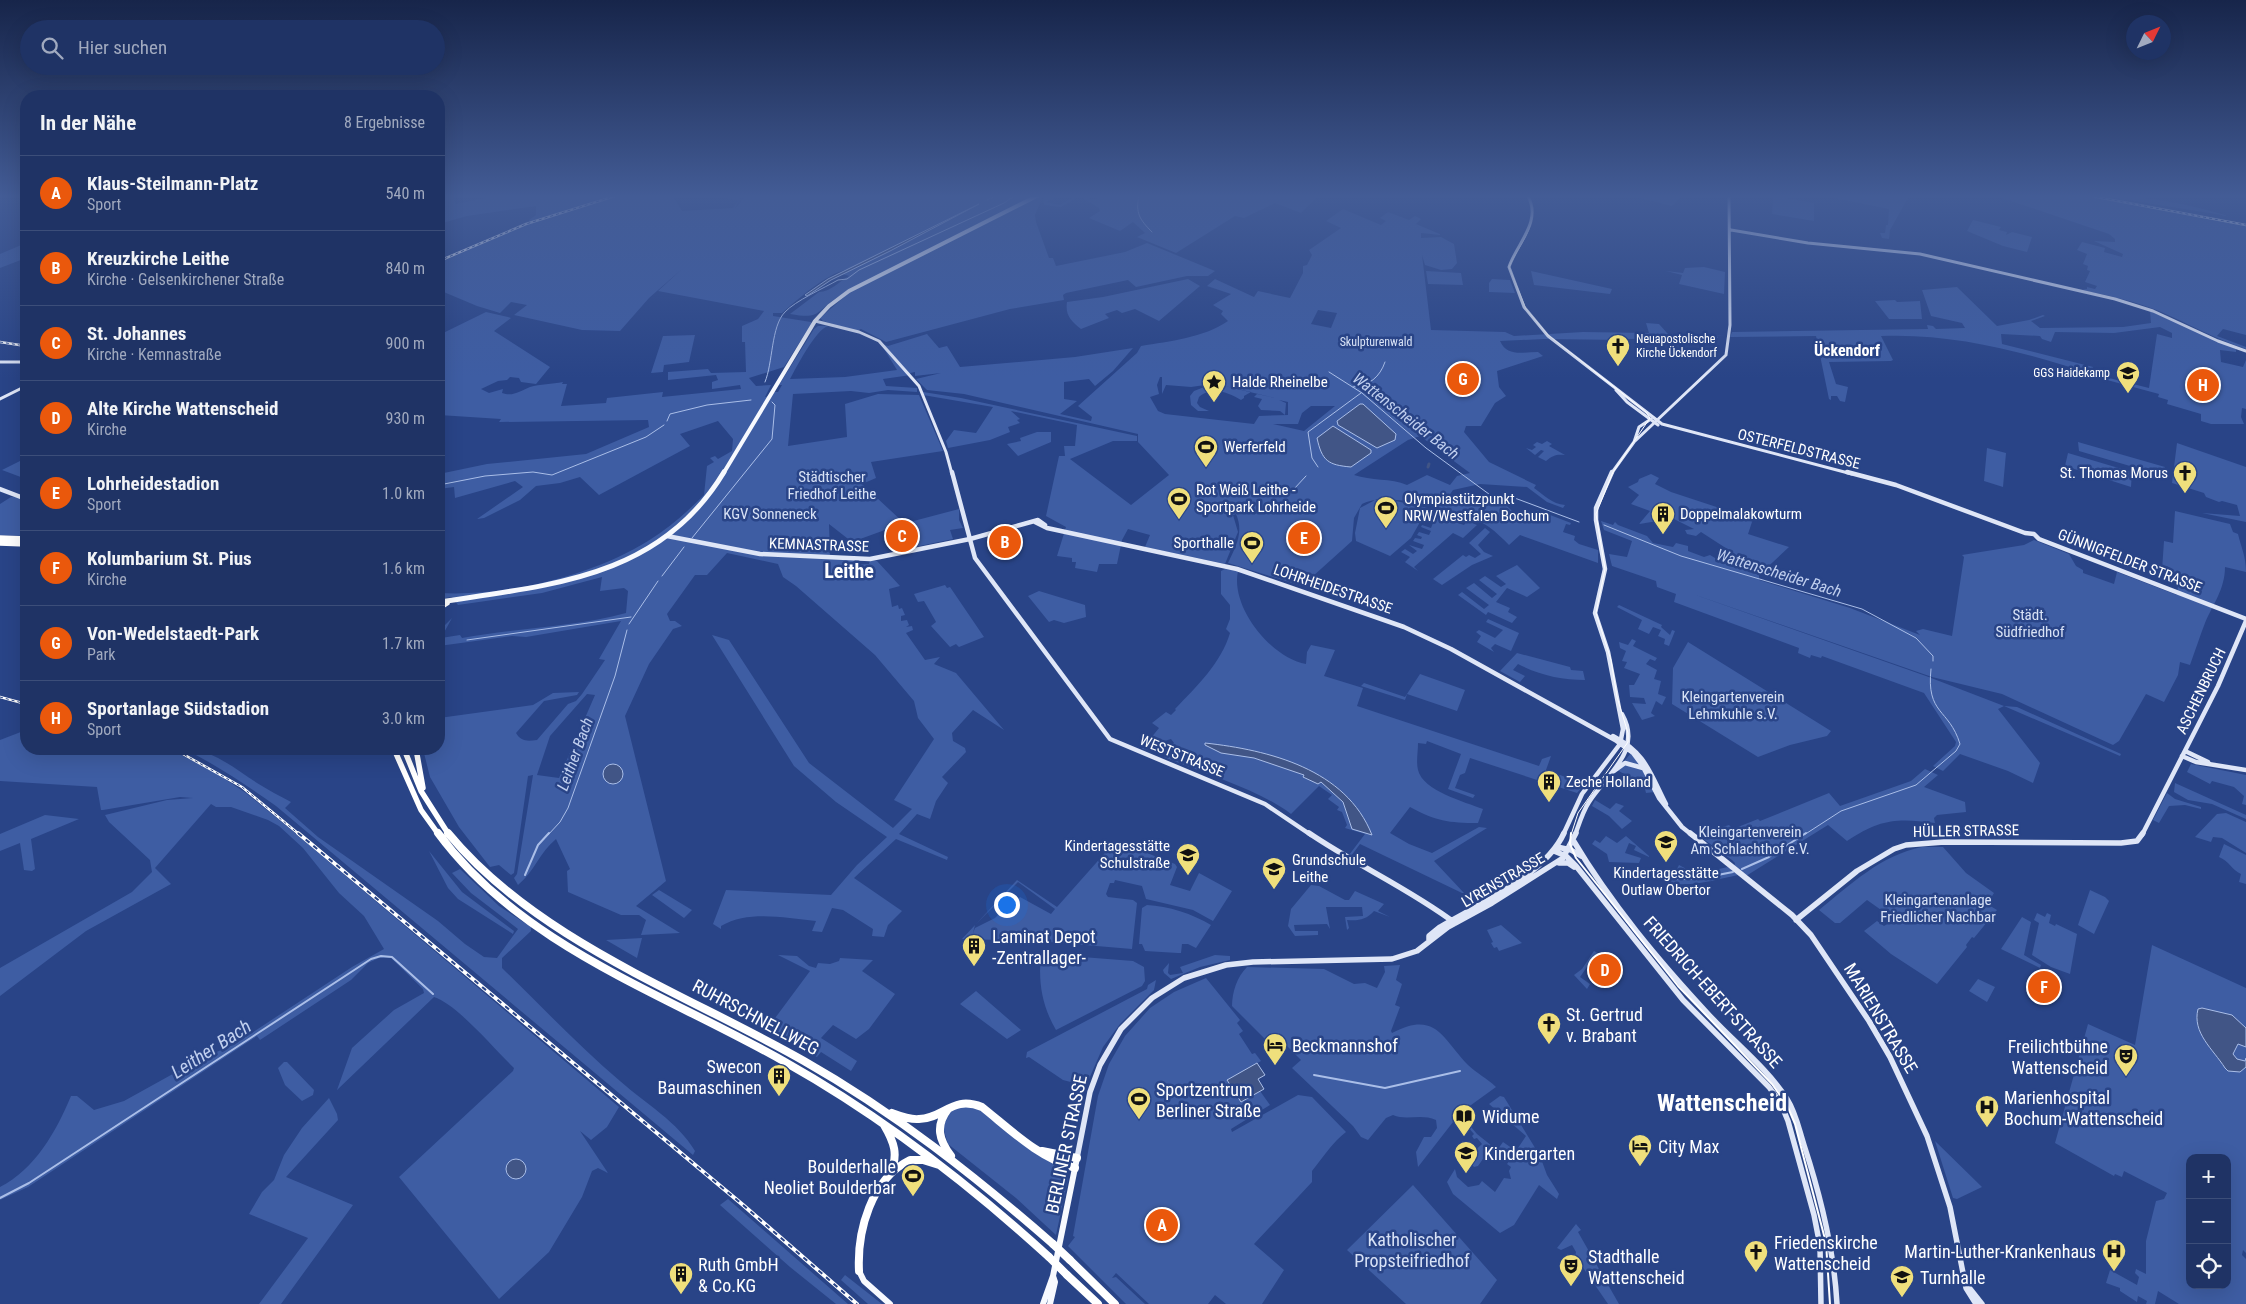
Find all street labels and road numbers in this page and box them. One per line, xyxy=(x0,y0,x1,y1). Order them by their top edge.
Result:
street label: OSTERFELDSTRASSE xyxy=(1736,425,1862,473)
street label: GÜNNIGFELDER STRASSE xyxy=(2055,525,2205,597)
street label: KEMNASTRASSE xyxy=(769,534,869,556)
street label: LOHRHEIDESTRASSE xyxy=(1271,560,1395,618)
street label: ASCHENBRUCH xyxy=(2172,645,2230,737)
street label: WESTSTRASSE xyxy=(1137,731,1227,781)
street label: HÜLLER STRASSE xyxy=(1913,821,2019,841)
street label: LYRENSTRASSE xyxy=(1458,849,1548,911)
street label: FRIEDRICH-EBERT-STRASSE xyxy=(1639,912,1787,1072)
street label: MARIENSTRASSE xyxy=(1840,959,1922,1077)
street label: RUHRSCHNELLWEG xyxy=(689,975,823,1059)
street label: BERLINER STRASSE xyxy=(1041,1073,1091,1215)

